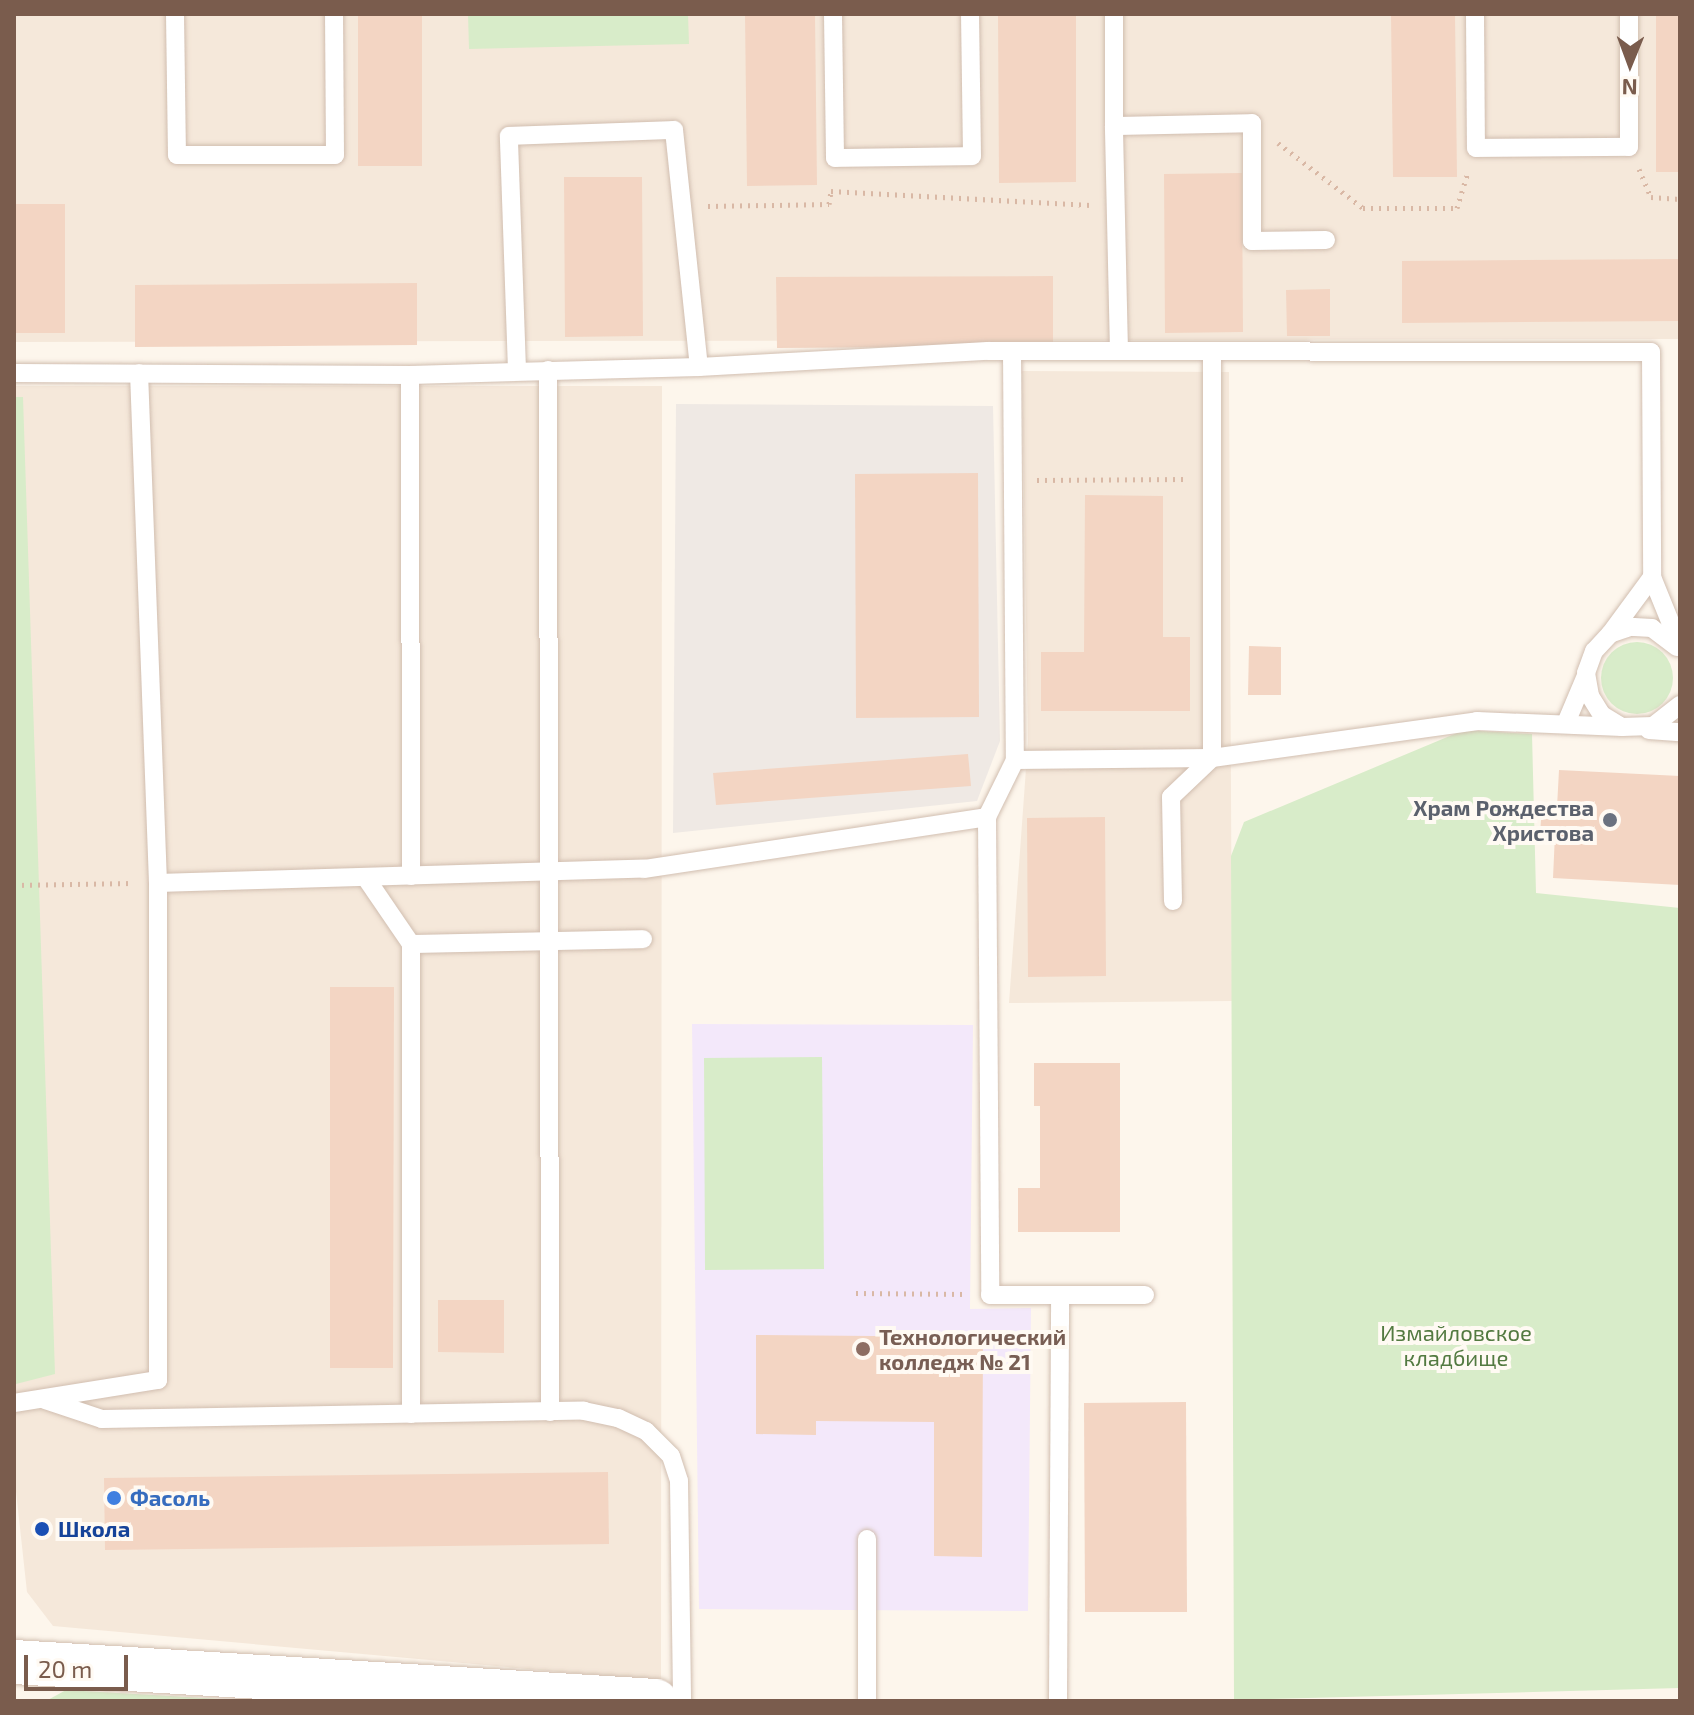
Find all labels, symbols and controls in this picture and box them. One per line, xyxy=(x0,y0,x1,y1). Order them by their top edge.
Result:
north arrow xyxy=(1590,24,1670,104)
text: N xyxy=(1621,75,1638,101)
place label: Храм Рождества Христова xyxy=(1413,794,1594,846)
marker: Храм Рождества Христова xyxy=(1601,811,1619,829)
park label: Измайловское кладбище xyxy=(1380,1319,1532,1370)
place label: Технологический колледж № 21 xyxy=(879,1323,1066,1374)
marker: Технологический колледж № 21 xyxy=(854,1340,872,1358)
place label: Фасоль xyxy=(130,1485,210,1511)
marker: Фасоль xyxy=(105,1489,123,1507)
place label: Школа xyxy=(58,1516,130,1542)
marker: Школа xyxy=(33,1520,51,1538)
scale bar xyxy=(28,1639,132,1689)
text: 20 m xyxy=(38,1654,92,1683)

